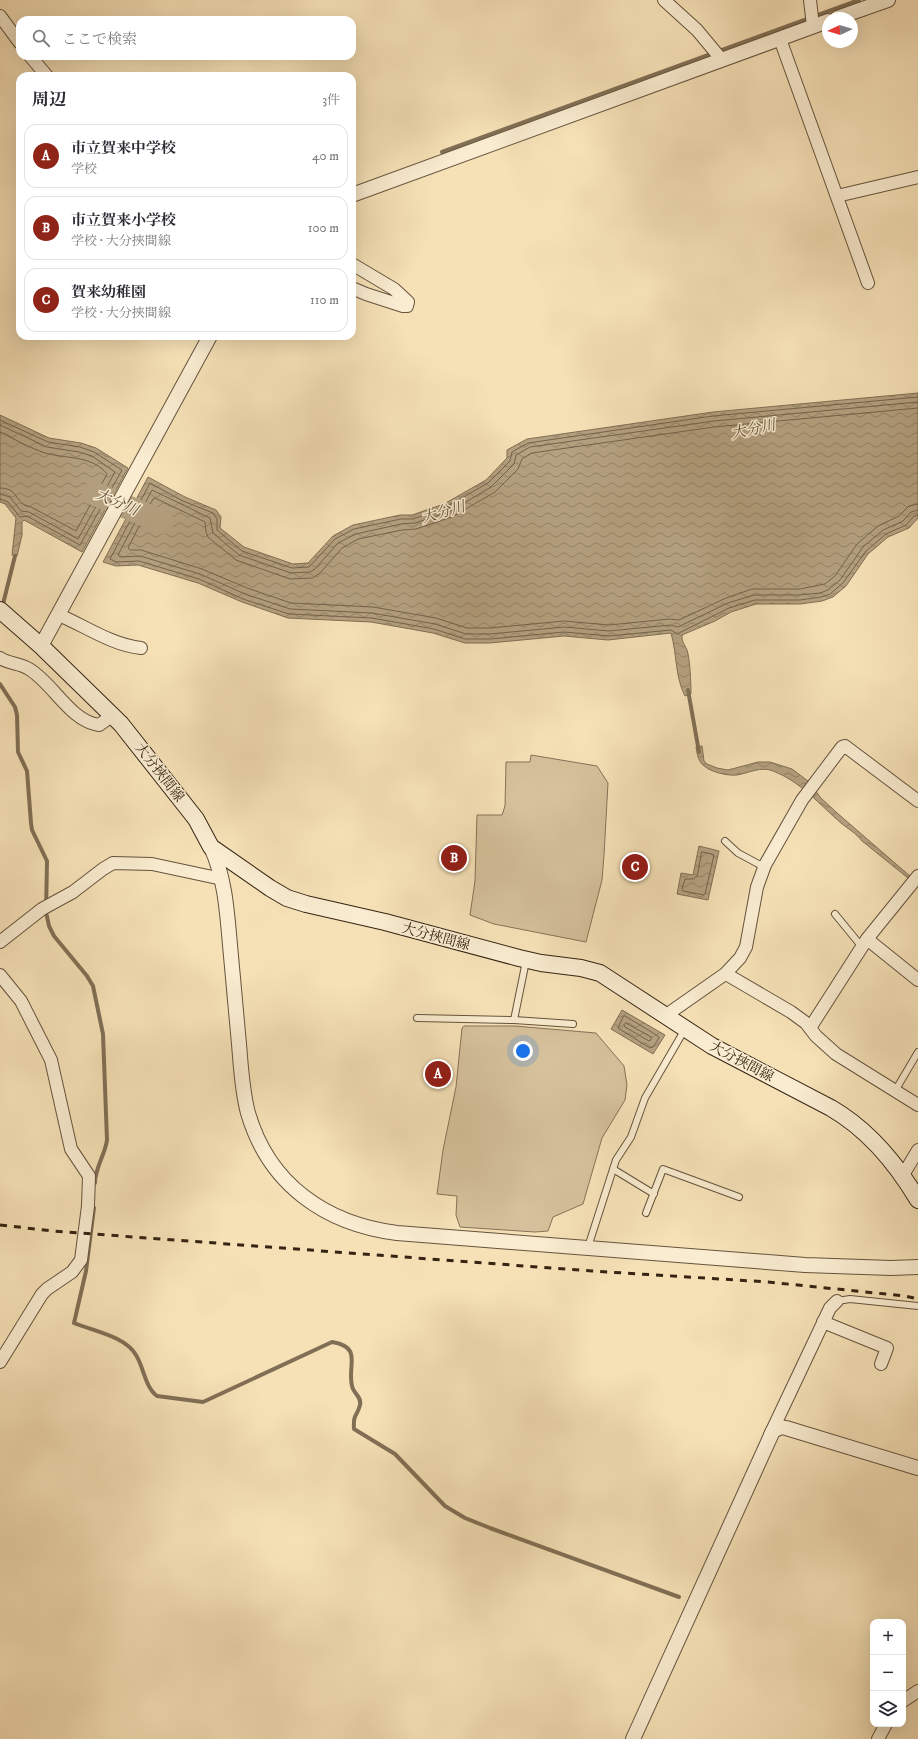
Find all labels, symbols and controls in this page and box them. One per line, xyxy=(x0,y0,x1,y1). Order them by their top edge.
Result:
north arrow xyxy=(822,12,858,48)
search box xyxy=(16,16,356,60)
icon: search xyxy=(30,27,52,49)
text: ここで検索 xyxy=(62,30,137,49)
text: 周辺 xyxy=(32,89,66,111)
text: 3件 xyxy=(322,92,340,108)
text: 市立賀来中学校 xyxy=(71,139,176,158)
text: A xyxy=(42,148,50,164)
text: 40 m xyxy=(312,148,339,164)
text: 学校 xyxy=(71,161,97,177)
text: 市立賀来小学校 xyxy=(71,211,176,230)
text: B xyxy=(42,220,50,236)
text: 100 m xyxy=(308,220,339,236)
text: 学校 · 大分挾間線 xyxy=(71,233,171,249)
text: 賀来幼稚園 xyxy=(71,283,146,302)
text: C xyxy=(42,292,50,308)
text: 110 m xyxy=(310,292,339,308)
text: 学校 · 大分挾間線 xyxy=(71,305,171,321)
water label: 大分川 xyxy=(729,415,779,443)
water label: 大分川 xyxy=(92,485,143,521)
water label: 大分川 xyxy=(419,497,469,528)
street label: 大分挾間線 xyxy=(131,739,188,806)
pin: B xyxy=(441,843,467,873)
pin: C xyxy=(622,852,648,882)
street label: 大分挾間線 xyxy=(400,919,472,955)
street label: 大分挾間線 xyxy=(706,1038,777,1086)
your location xyxy=(513,1041,533,1061)
pin: A xyxy=(425,1059,451,1089)
map controls xyxy=(870,1619,906,1727)
button: + xyxy=(870,1619,906,1655)
button: − xyxy=(870,1655,906,1691)
button: layers xyxy=(870,1691,906,1727)

